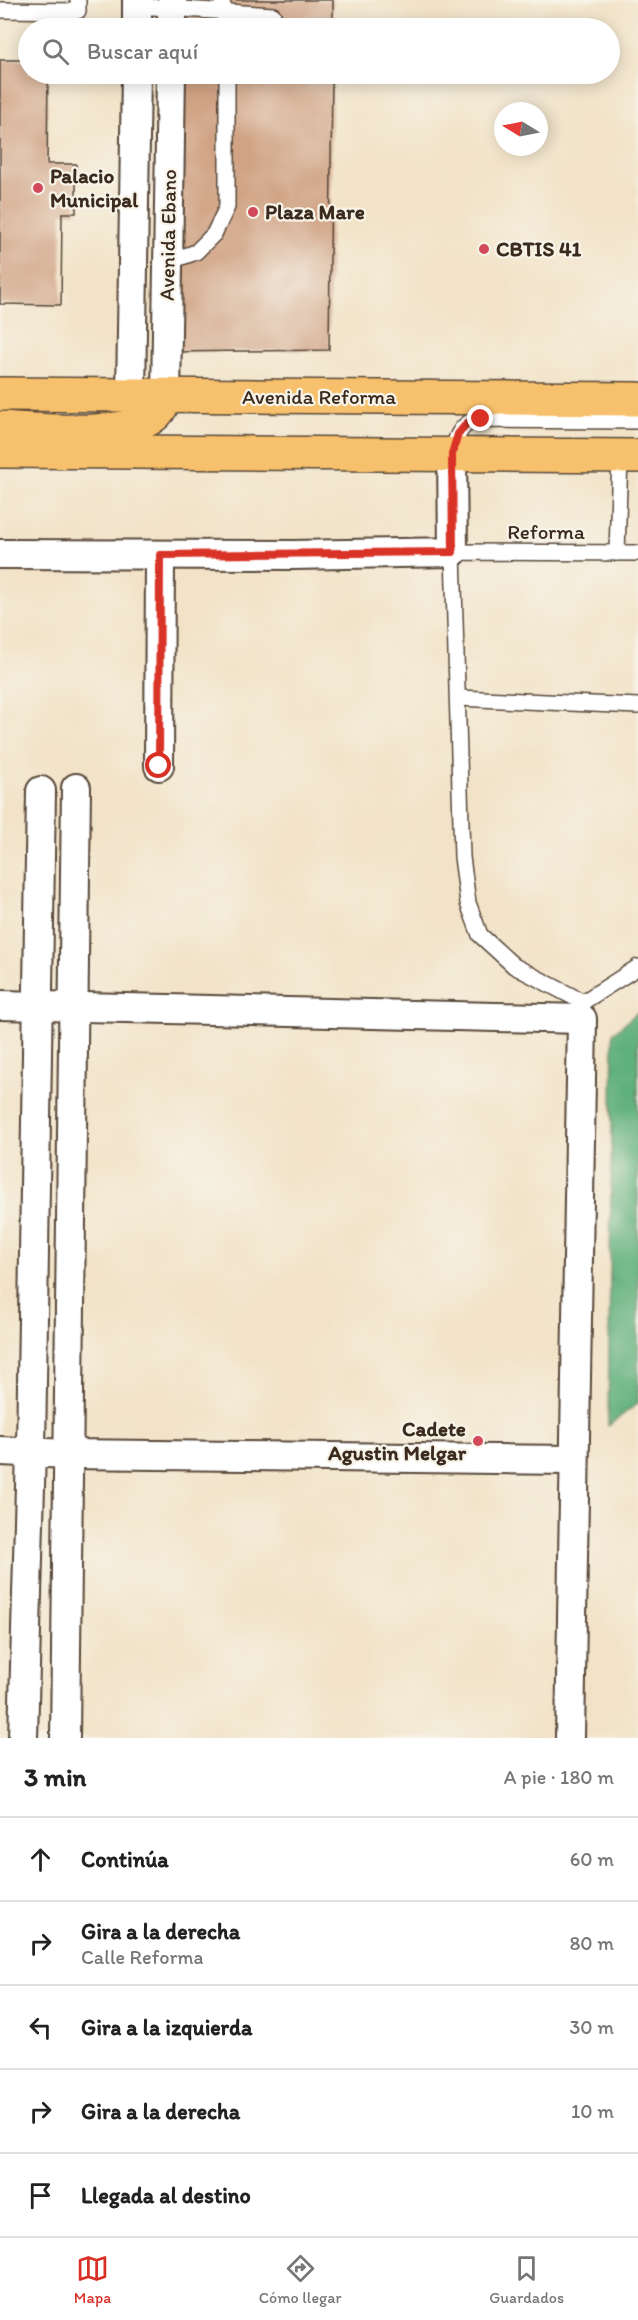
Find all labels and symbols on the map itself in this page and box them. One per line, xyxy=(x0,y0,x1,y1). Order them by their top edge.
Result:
north arrow xyxy=(494,102,548,156)
place label: Palacio Municipal xyxy=(50,163,139,213)
street label: Avenida Ebano xyxy=(154,169,181,301)
marker: Palacio Municipal xyxy=(31,181,45,195)
place label: Plaza Mare xyxy=(265,199,365,224)
marker: Plaza Mare xyxy=(246,205,260,219)
place label: CBTIS 41 xyxy=(496,236,582,261)
marker: CBTIS 41 xyxy=(477,242,491,256)
street label: Avenida Reforma xyxy=(242,384,396,409)
route end xyxy=(467,405,493,431)
street label: Reforma xyxy=(507,519,585,544)
route start xyxy=(145,752,171,778)
place label: Cadete Agustin Melgar xyxy=(327,1416,467,1466)
marker: Cadete Agustin Melgar xyxy=(471,1434,485,1448)

